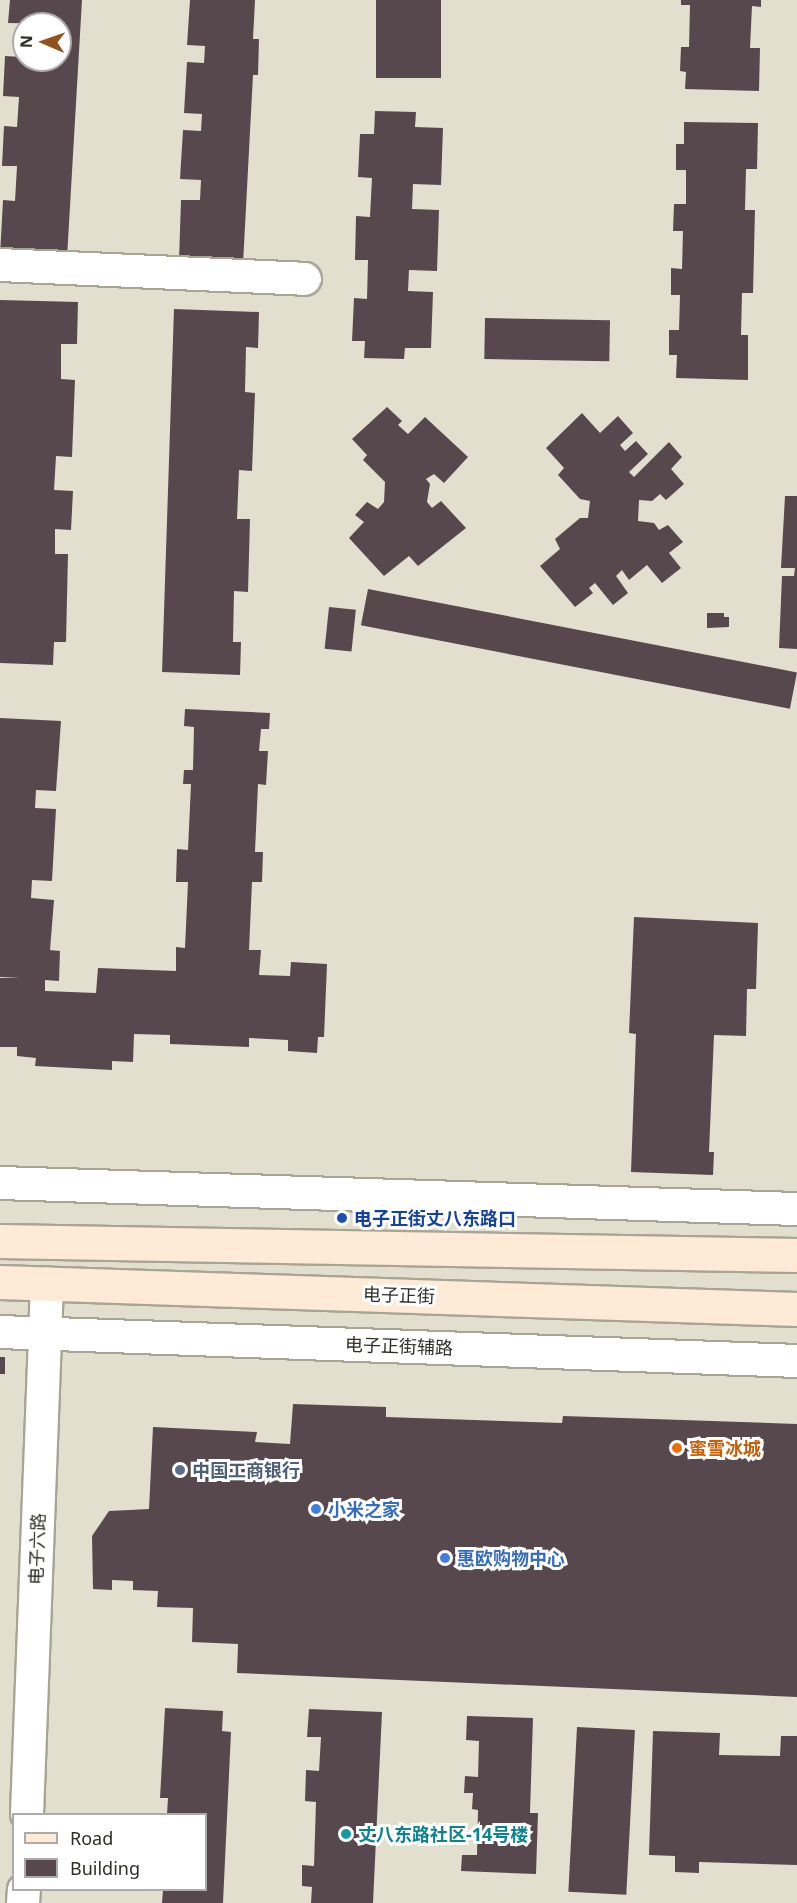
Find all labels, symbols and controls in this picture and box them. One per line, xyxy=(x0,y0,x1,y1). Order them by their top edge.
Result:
north arrow xyxy=(12,12,72,72)
text: N xyxy=(15,35,37,48)
place label: 电子正街丈八东路口 xyxy=(354,1207,516,1229)
marker: 电子正街丈八东路口 xyxy=(335,1211,349,1225)
street label: 电子正街 xyxy=(363,1283,435,1307)
street label: 电子正街辅路 xyxy=(345,1333,453,1359)
place label: 蜜雪冰城 xyxy=(689,1437,761,1459)
marker: 蜜雪冰城 xyxy=(670,1441,684,1455)
place label: 中国工商银行 xyxy=(192,1459,300,1481)
marker: 中国工商银行 xyxy=(173,1463,187,1477)
place label: 小米之家 xyxy=(328,1498,400,1520)
marker: 小米之家 xyxy=(309,1502,323,1516)
street label: 电子六路 xyxy=(25,1513,49,1585)
place label: 惠欧购物中心 xyxy=(457,1547,565,1569)
marker: 惠欧购物中心 xyxy=(438,1551,452,1565)
legend xyxy=(12,1813,207,1891)
place label: 丈八东路社区-14号楼 xyxy=(358,1823,528,1845)
text: Road xyxy=(70,1826,113,1850)
marker: 丈八东路社区-14号楼 xyxy=(339,1827,353,1841)
text: Building xyxy=(70,1856,140,1880)

